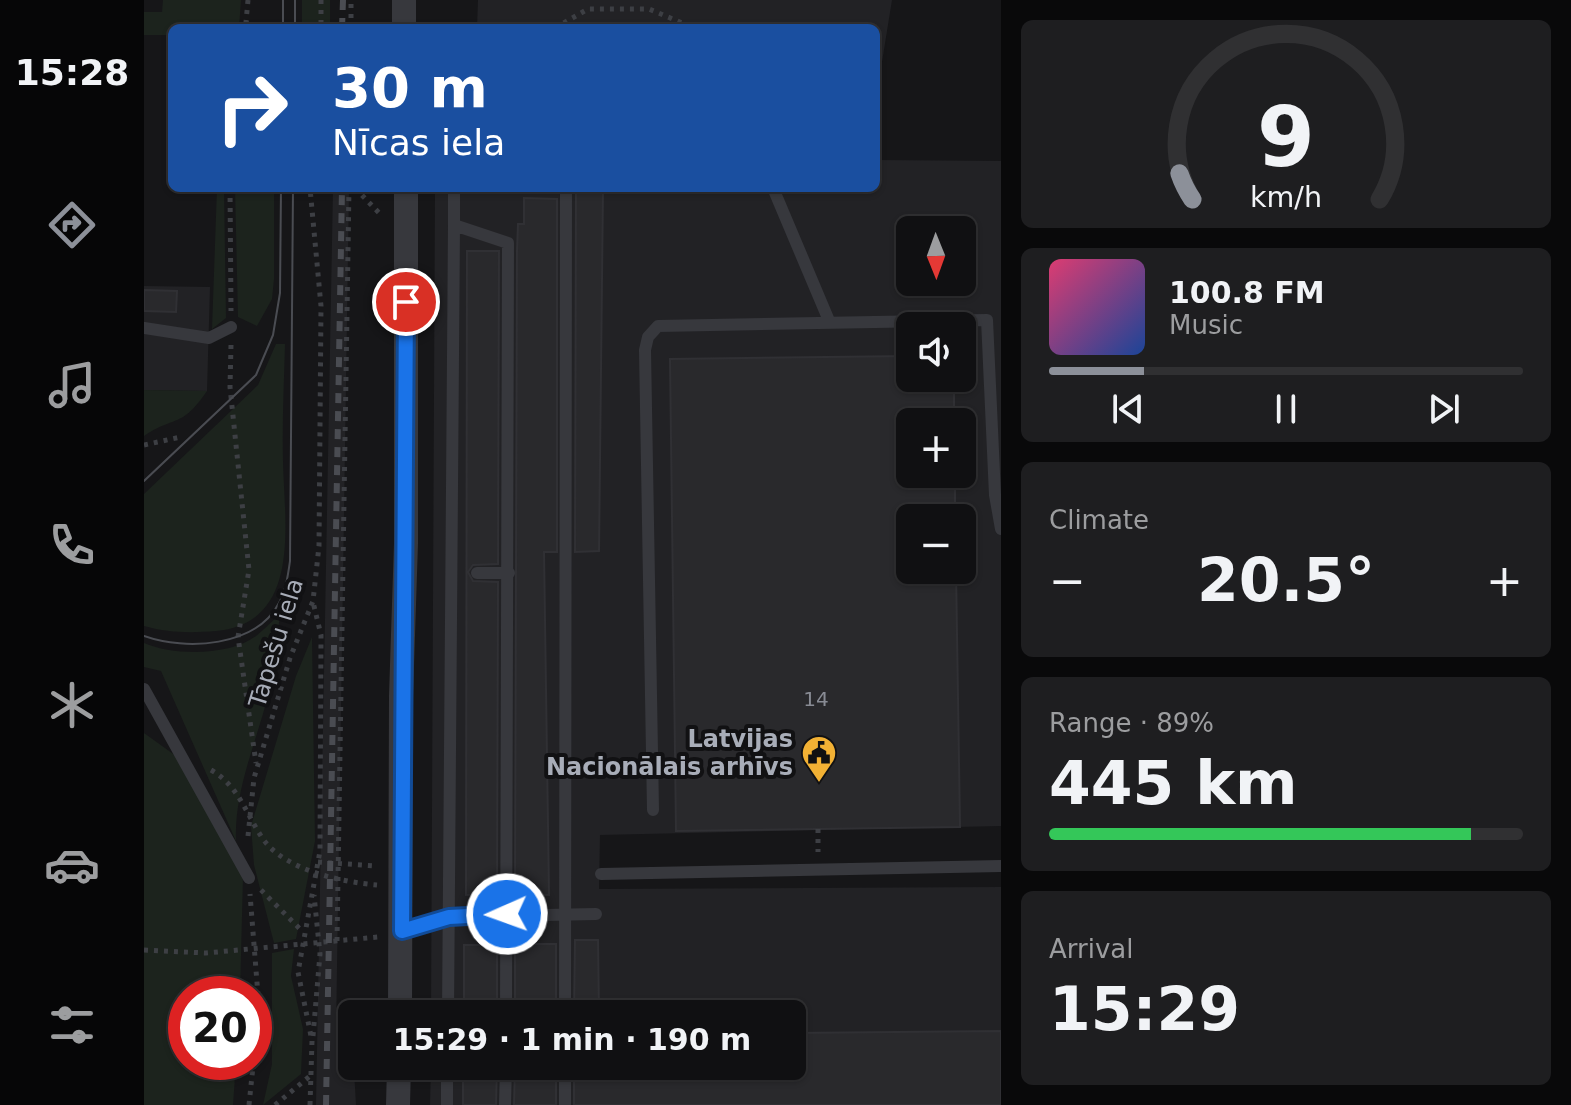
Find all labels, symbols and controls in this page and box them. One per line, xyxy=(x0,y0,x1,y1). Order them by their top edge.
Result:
text: 15:28 xyxy=(15,52,129,93)
text: 30 m xyxy=(332,55,488,120)
icon: right xyxy=(200,56,304,160)
text: 9 xyxy=(1257,89,1315,186)
text: Nīcas iela xyxy=(332,122,505,163)
text: km/h xyxy=(1250,180,1322,214)
icon: directions xyxy=(44,197,100,253)
north arrow xyxy=(896,216,976,296)
map controls xyxy=(896,216,976,584)
pin xyxy=(372,268,440,336)
text: 100.8 FM xyxy=(1169,275,1325,310)
icon: arrive xyxy=(384,280,428,324)
text: Music xyxy=(1169,310,1243,340)
button: sound xyxy=(896,312,976,392)
icon: music xyxy=(44,357,100,413)
icon: previous xyxy=(1106,387,1150,431)
icon: pause xyxy=(1264,387,1308,431)
icon: next xyxy=(1422,387,1466,431)
button: + xyxy=(896,408,976,488)
button: − xyxy=(896,504,976,584)
text: Climate xyxy=(1049,505,1149,535)
icon: phone xyxy=(44,517,100,573)
text: 20.5° xyxy=(1197,545,1375,615)
text: − xyxy=(1049,555,1086,606)
text: + xyxy=(1486,555,1523,606)
street label: Tapešu iela xyxy=(243,575,309,712)
icon: climate xyxy=(44,677,100,733)
house number: 14 xyxy=(803,687,829,711)
text: Range · 89% xyxy=(1049,708,1214,738)
place label: Latvijas Nacionālais arhīvs xyxy=(546,725,793,781)
public building icon: Latvijas Nacionālais arhīvs xyxy=(800,734,838,784)
text: 445 km xyxy=(1049,748,1298,818)
icon: car xyxy=(44,837,100,893)
position arrow xyxy=(465,872,549,956)
text: Arrival xyxy=(1049,934,1133,964)
text: 15:29 xyxy=(1049,974,1240,1044)
speed limit sign: 20 xyxy=(168,976,272,1080)
icon: filters xyxy=(44,997,100,1053)
text: 15:29 · 1 min · 190 m xyxy=(393,1022,751,1057)

